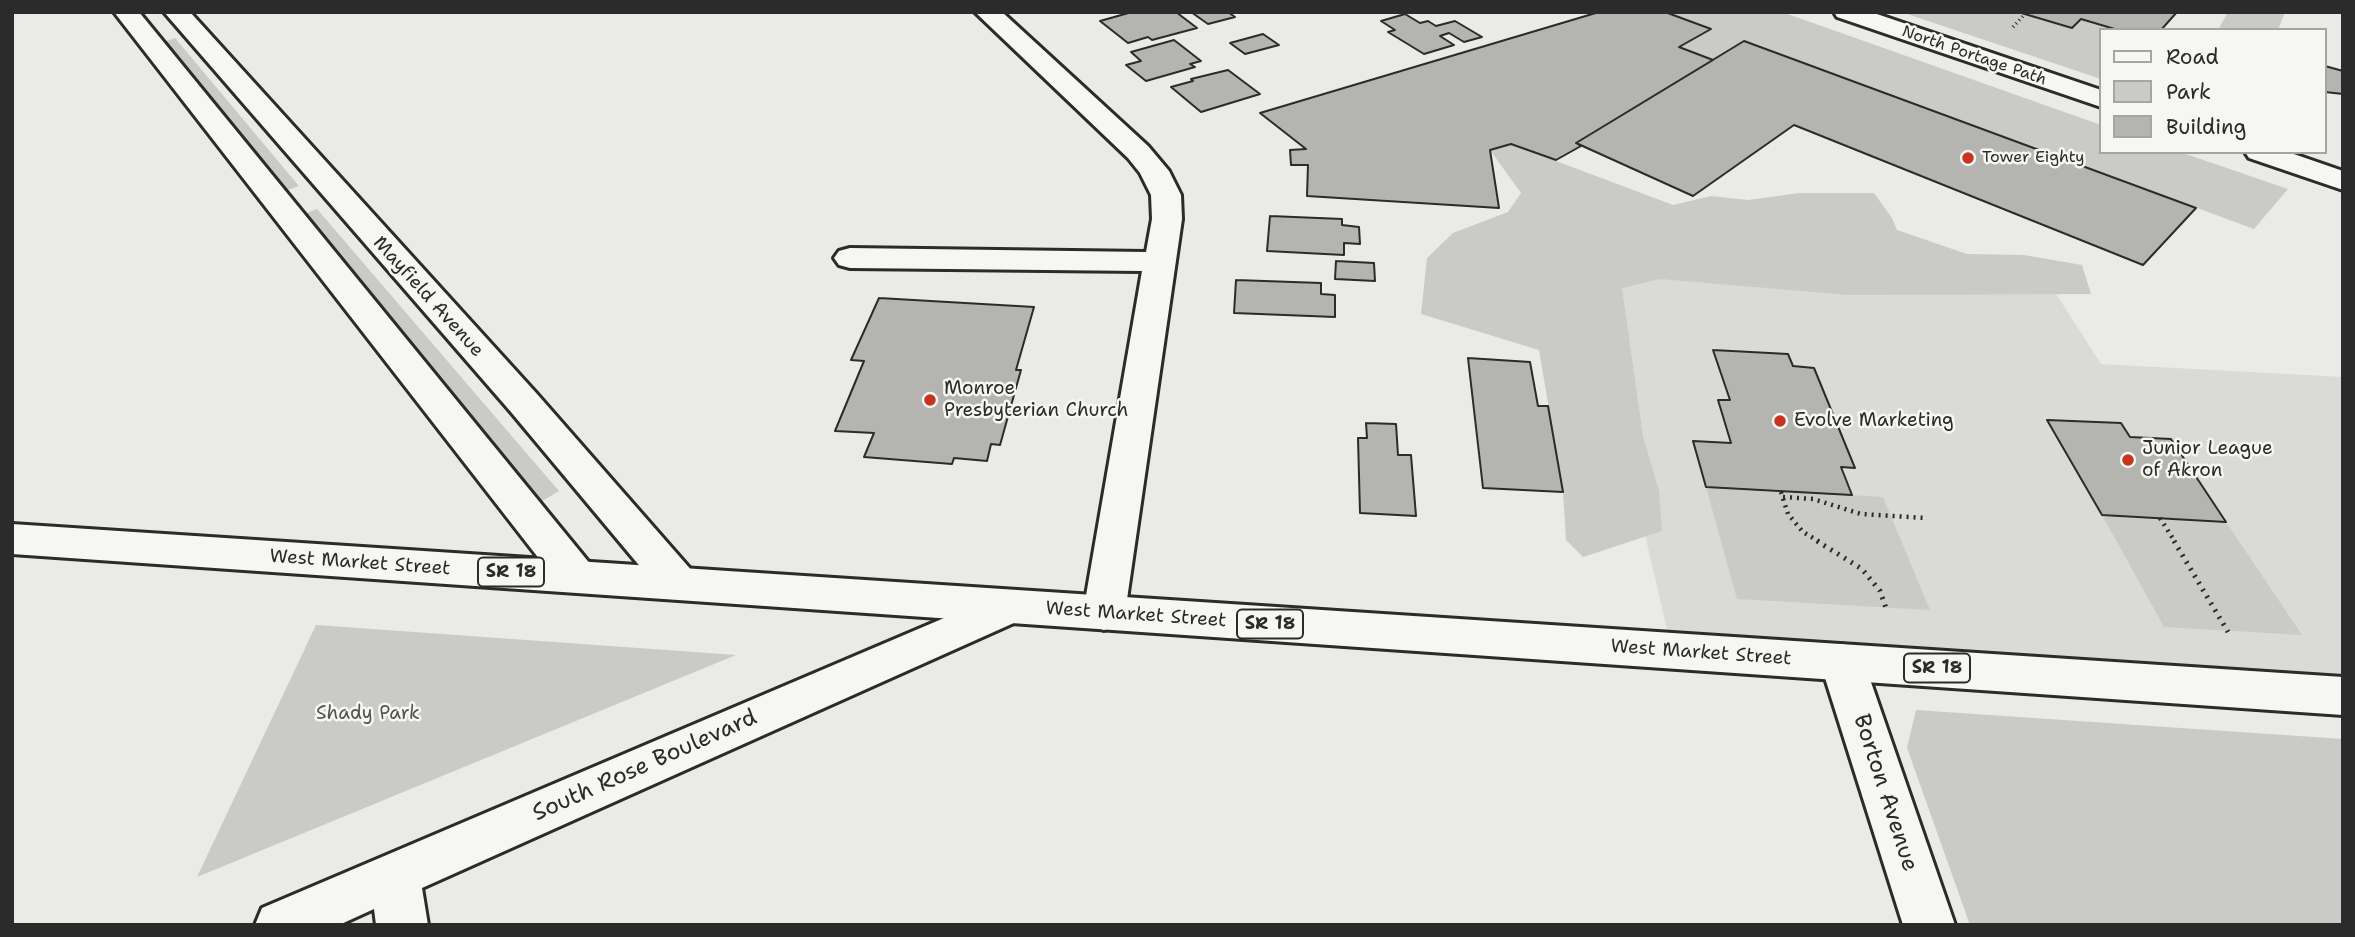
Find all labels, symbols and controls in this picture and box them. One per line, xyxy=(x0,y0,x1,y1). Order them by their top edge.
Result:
street label: North Portage Path xyxy=(1899,22,2049,90)
legend xyxy=(2100,28,2327,154)
text: Road xyxy=(2166,43,2219,71)
text: Park xyxy=(2166,78,2211,106)
text: Building xyxy=(2166,113,2246,141)
place label: Tower Eighty xyxy=(1982,148,2085,168)
marker: Tower Eighty xyxy=(1960,150,1976,166)
street label: Mayfield Avenue xyxy=(368,232,488,362)
place label: Monroe Presbyterian Church xyxy=(944,378,1128,422)
marker: Monroe Presbyterian Church xyxy=(922,392,938,408)
place label: Evolve Marketing xyxy=(1794,410,1954,432)
marker: Evolve Marketing xyxy=(1772,413,1788,429)
place label: Junior League of Akron xyxy=(2142,438,2273,482)
marker: Junior League of Akron xyxy=(2120,452,2136,468)
street label: West Market Street xyxy=(269,545,451,581)
road number: SR 18 xyxy=(478,558,544,586)
street label: West Market Street xyxy=(1045,597,1227,633)
road number: SR 18 xyxy=(1237,610,1303,638)
street label: West Market Street xyxy=(1610,635,1792,671)
road number: SR 18 xyxy=(1904,654,1970,682)
park label: Shady Park xyxy=(316,703,420,725)
street label: South Rose Boulevard xyxy=(528,704,762,828)
street label: Borton Avenue xyxy=(1847,711,1923,875)

